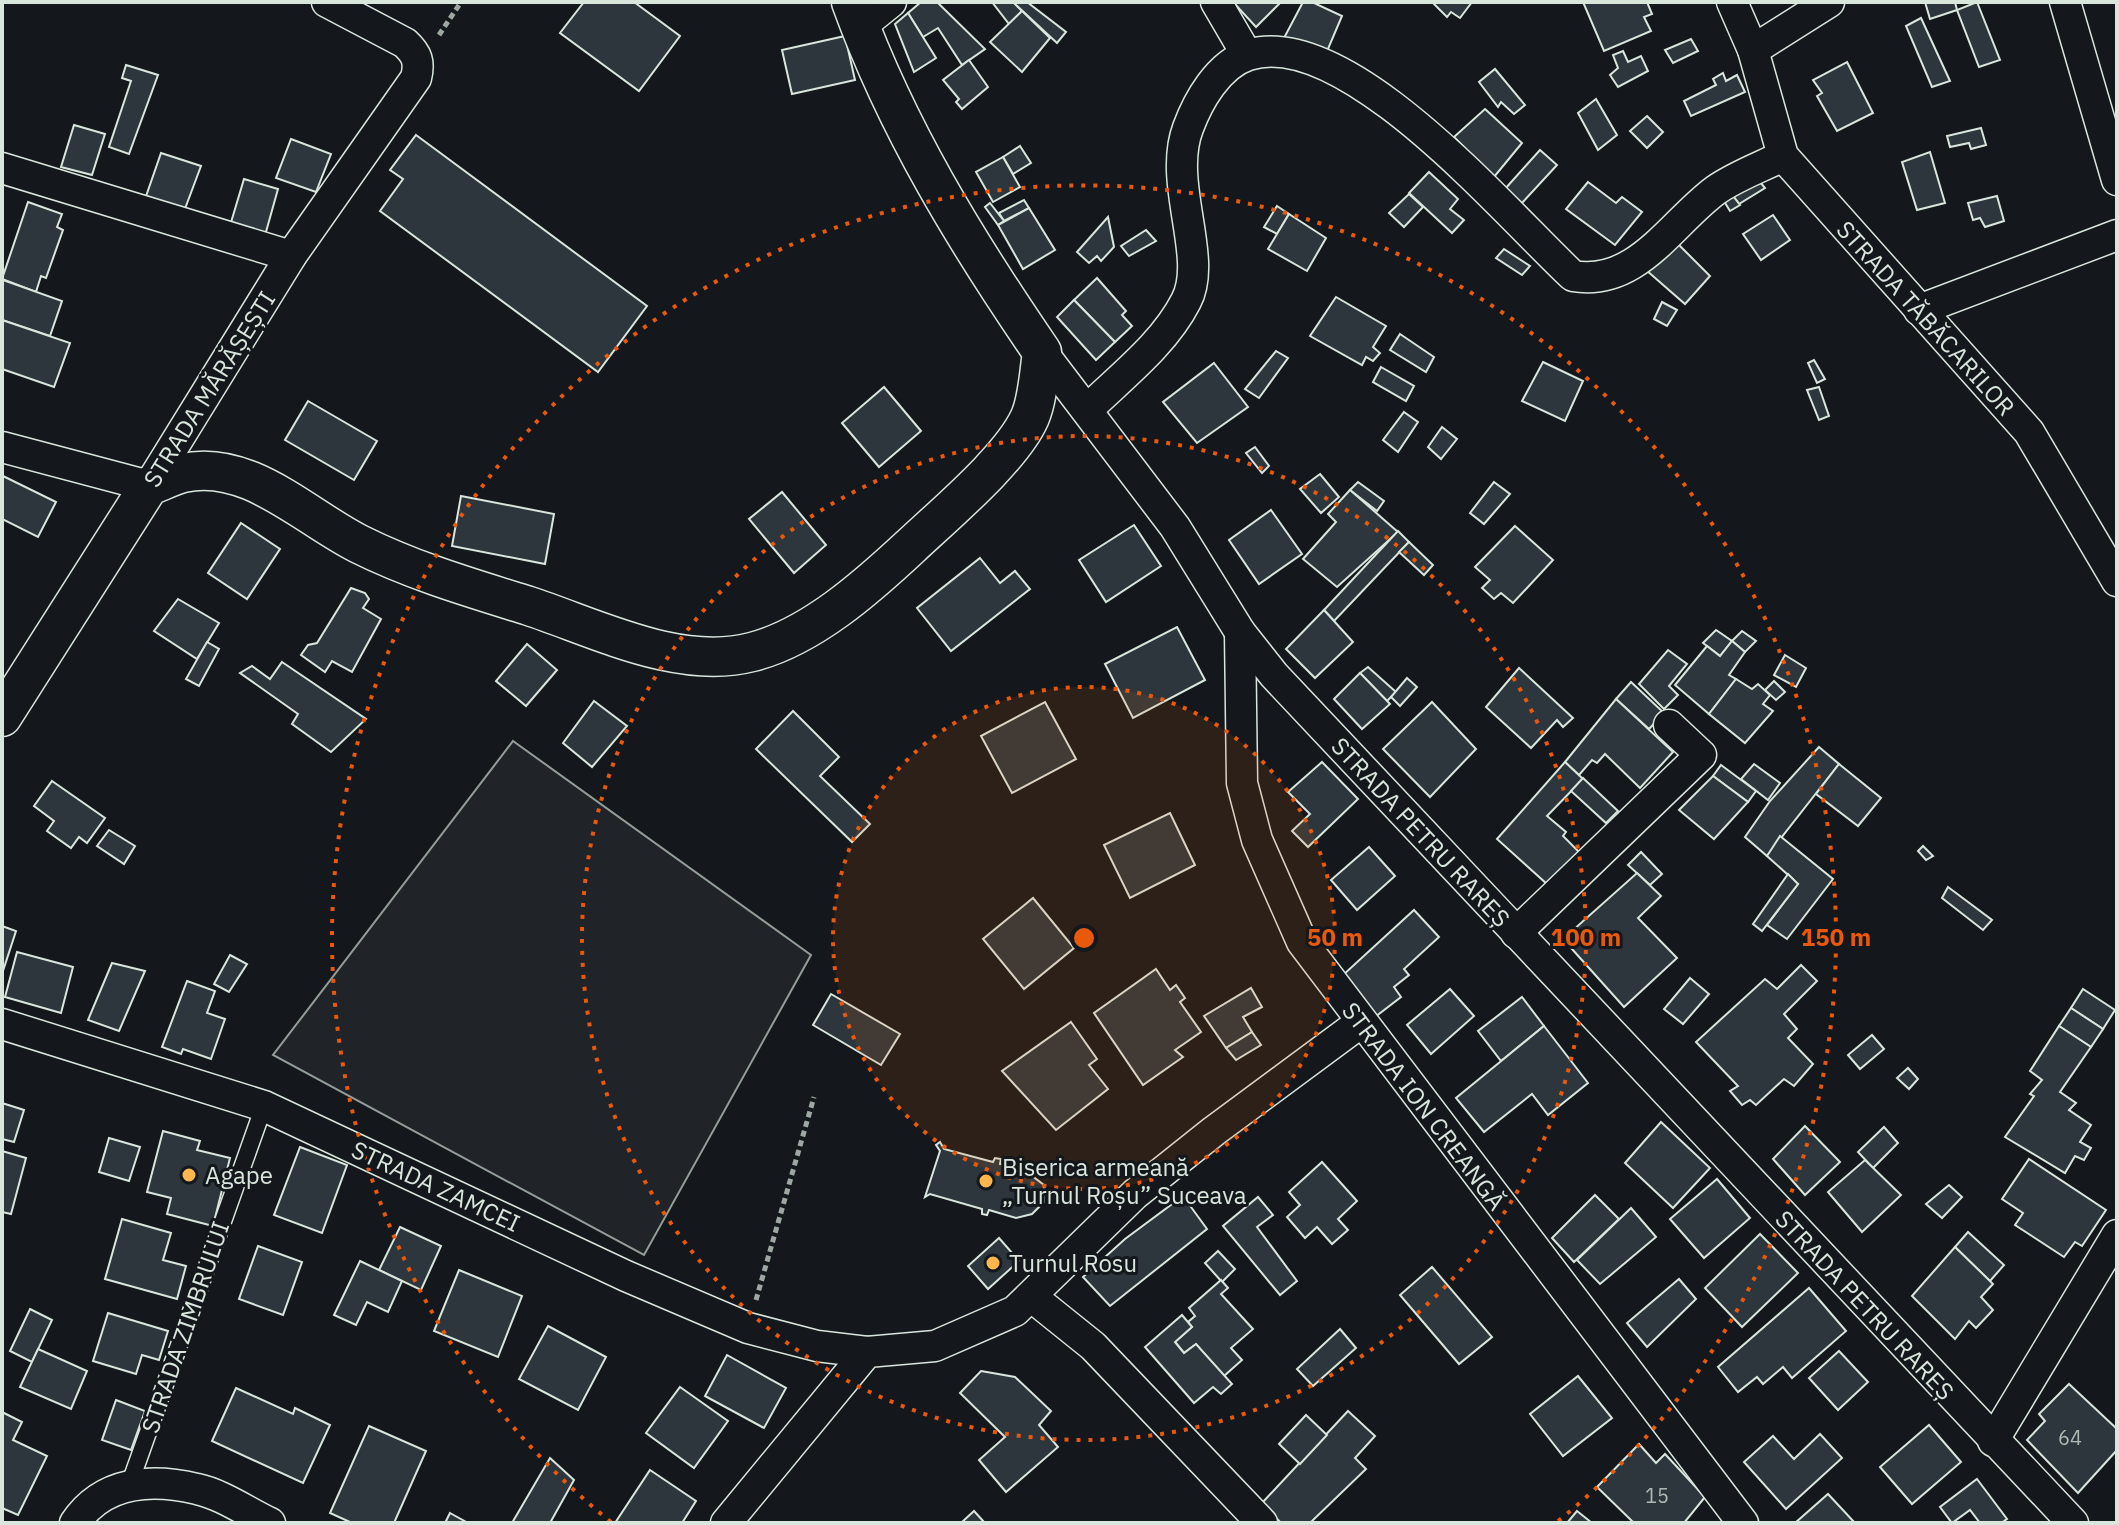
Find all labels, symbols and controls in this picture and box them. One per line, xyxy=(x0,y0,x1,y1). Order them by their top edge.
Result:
street label: STRADA TĂBĂCARILOR xyxy=(1830,214,2022,422)
street label: STRADA MĂRĂȘEȘTI xyxy=(136,285,282,493)
street label: STRADA PETRU RAREȘ xyxy=(1325,730,1517,934)
text: 50 m xyxy=(1307,921,1363,953)
text: 100 m xyxy=(1551,921,1621,953)
text: 150 m xyxy=(1801,921,1871,953)
centre of rings xyxy=(1070,924,1098,952)
street label: STRADA ION CREANGĂ xyxy=(1335,995,1513,1217)
street label: STRADA ZAMCEI xyxy=(347,1133,525,1239)
place label: Biserica armeană „Turnul Roșu” Suceava xyxy=(1002,1151,1247,1211)
place label: Agape xyxy=(205,1159,273,1191)
marker: Agape xyxy=(180,1166,198,1184)
marker: Biserica armeană „Turnul Roșu” Suceava xyxy=(977,1172,995,1190)
street label: STRADA PETRU RAREȘ xyxy=(1769,1203,1961,1407)
street label: STRADA ZIMBRULUI xyxy=(134,1217,236,1437)
place label: Turnul Rosu xyxy=(1009,1247,1137,1279)
marker: Turnul Rosu xyxy=(984,1254,1002,1272)
house number: 64 xyxy=(2058,1424,2082,1451)
house number: 15 xyxy=(1645,1482,1669,1509)

